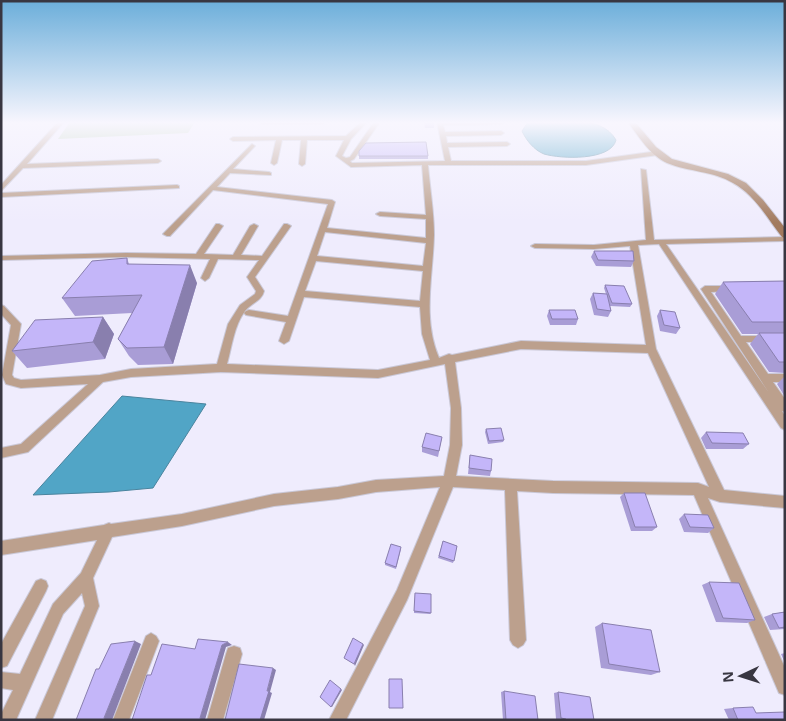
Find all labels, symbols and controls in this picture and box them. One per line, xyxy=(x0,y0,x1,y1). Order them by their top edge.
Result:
north arrow xyxy=(716,651,766,701)
text: N xyxy=(718,671,737,683)

